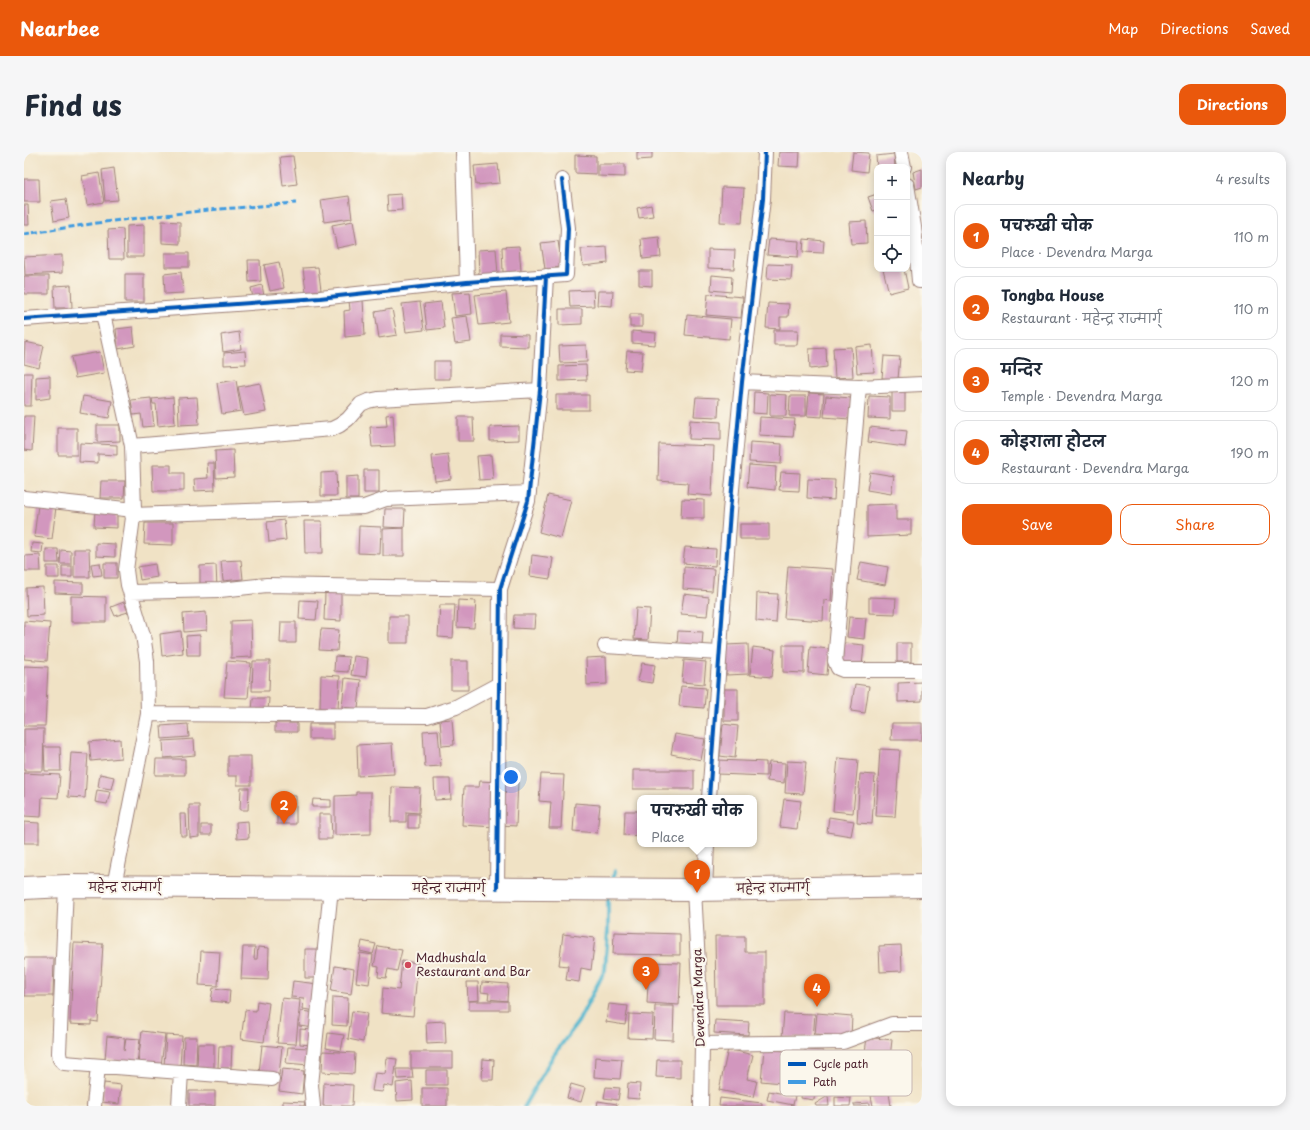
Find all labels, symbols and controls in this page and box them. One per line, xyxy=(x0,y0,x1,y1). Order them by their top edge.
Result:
text: Nearbee xyxy=(20,14,100,42)
text: Map xyxy=(1108,18,1138,39)
text: Directions xyxy=(1160,18,1228,39)
text: Saved xyxy=(1250,18,1290,39)
text: Find us xyxy=(24,83,122,126)
button: Directions xyxy=(1179,84,1286,125)
map controls xyxy=(874,164,910,272)
button: + xyxy=(874,164,910,200)
text: Nearby xyxy=(962,165,1024,191)
text: 4 results xyxy=(1216,169,1270,188)
button: − xyxy=(874,200,910,236)
text: पचरुखी चोक xyxy=(1001,213,1092,236)
text: 1 xyxy=(973,227,979,246)
text: 110 m xyxy=(1234,227,1269,246)
button: locate xyxy=(874,236,910,272)
text: Place · Devendra Marga xyxy=(1001,242,1153,261)
text: Tongba House xyxy=(1001,283,1104,306)
text: 2 xyxy=(971,299,981,318)
text: 110 m xyxy=(1234,299,1269,318)
text: Restaurant · महेन्द्र राज्मार्ग् xyxy=(1001,308,1162,327)
text: मन्दिर xyxy=(1001,357,1042,380)
text: 3 xyxy=(972,371,980,390)
text: 120 m xyxy=(1230,371,1269,390)
text: Temple · Devendra Marga xyxy=(1001,386,1162,405)
text: कोइराला होटल xyxy=(1001,429,1106,452)
text: 4 xyxy=(972,443,980,462)
text: 190 m xyxy=(1230,443,1269,462)
text: Restaurant · Devendra Marga xyxy=(1001,458,1189,477)
button: Save xyxy=(962,504,1112,545)
button: Share xyxy=(1120,504,1270,545)
your location xyxy=(501,767,521,787)
pin: 2 xyxy=(271,791,297,824)
popup xyxy=(637,795,757,847)
text: पचरुखी चोक xyxy=(651,798,743,821)
text: Place xyxy=(651,827,685,846)
pin: 1 xyxy=(684,860,710,893)
street label: महेन्द्र राज्मार्ग् xyxy=(87,876,163,896)
street label: महेन्द्र राज्मार्ग् xyxy=(735,876,811,898)
street label: महेन्द्र राज्मार्ग् xyxy=(411,877,487,897)
place label: Madhushala Restaurant and Bar xyxy=(416,948,531,980)
street label: Devendra Marga xyxy=(687,948,709,1048)
pin: 3 xyxy=(633,957,659,990)
marker: Madhushala Restaurant and Bar xyxy=(403,960,413,970)
pin: 4 xyxy=(804,974,830,1007)
legend xyxy=(780,1050,912,1096)
text: Cycle path xyxy=(813,1055,868,1072)
text: Path xyxy=(813,1073,837,1090)

